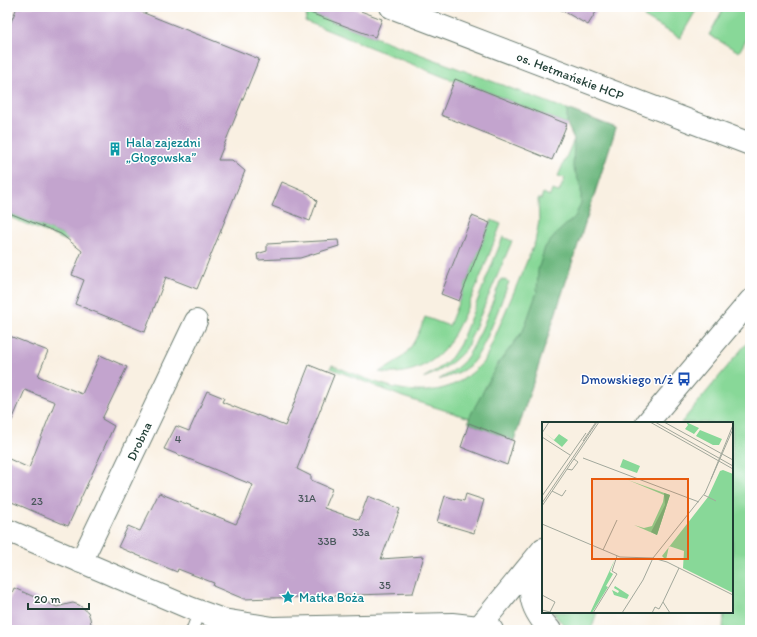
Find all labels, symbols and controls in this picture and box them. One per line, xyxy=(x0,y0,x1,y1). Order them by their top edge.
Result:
street label: os. Hetmańskie HCP xyxy=(514,49,626,103)
place label: Hala zajezdni „Głogowska” xyxy=(126,135,200,165)
building icon: Hala zajezdni „Głogowska” xyxy=(107,141,123,157)
bus stop icon: Dmowskiego n/ż xyxy=(676,371,692,387)
place label: Dmowskiego n/ż xyxy=(581,372,673,387)
street label: Drobna xyxy=(124,419,155,463)
inset map xyxy=(542,422,733,613)
house number: 4 xyxy=(175,433,182,446)
house number: 31A xyxy=(298,492,316,505)
house number: 23 xyxy=(31,495,43,508)
house number: 33a xyxy=(352,526,370,539)
house number: 33B xyxy=(317,535,337,548)
house number: 35 xyxy=(379,579,391,592)
scale bar xyxy=(28,585,89,611)
place icon: Matka Boża xyxy=(280,589,296,605)
place label: Matka Boża xyxy=(299,590,365,605)
text: 20 m xyxy=(34,592,61,606)

